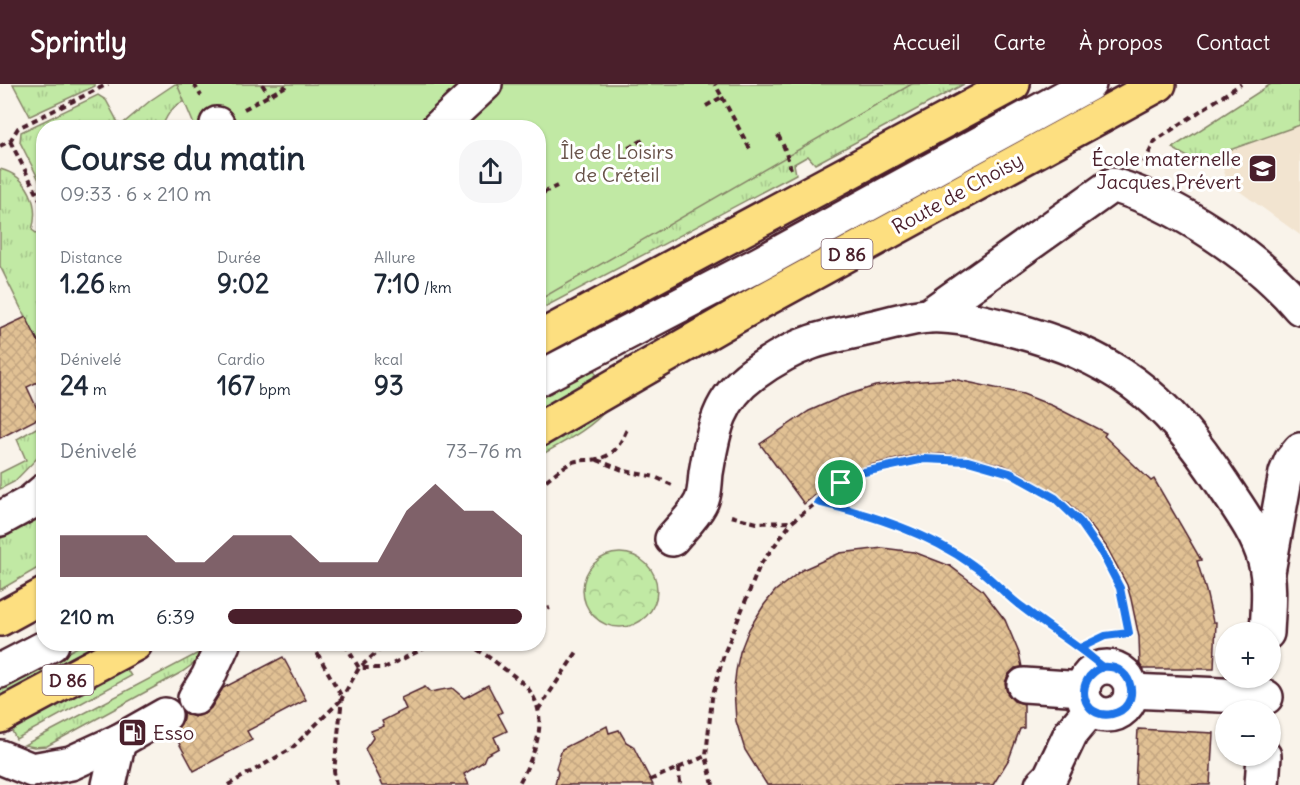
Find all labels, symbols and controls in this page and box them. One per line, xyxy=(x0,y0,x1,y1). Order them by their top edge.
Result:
text: Sprintly xyxy=(30,24,127,60)
text: Accueil xyxy=(893,29,961,56)
text: Carte xyxy=(994,29,1046,56)
text: À propos xyxy=(1079,29,1163,56)
text: Contact xyxy=(1196,29,1270,56)
text: Course du matin xyxy=(60,137,305,179)
park label: Île de Loisirs de Créteil xyxy=(560,139,674,187)
button: share xyxy=(459,140,522,203)
place label: École maternelle Jacques Prévert xyxy=(1092,146,1241,194)
street label: Route de Choisy xyxy=(887,147,1027,239)
school or university icon: École maternelle Jacques Prévert xyxy=(1246,153,1278,185)
text: 09:33 · 6 × 210 m xyxy=(60,181,211,206)
road number: D 86 xyxy=(822,239,872,269)
text: Distance xyxy=(60,247,122,267)
text: Durée xyxy=(217,247,261,267)
text: Allure xyxy=(374,247,415,267)
text: 1.26 xyxy=(60,267,105,300)
text: 9:02 xyxy=(217,267,269,300)
text: 7:10 xyxy=(374,267,420,300)
text: km xyxy=(105,277,131,297)
text: /km xyxy=(420,277,452,297)
text: Dénivelé xyxy=(60,349,121,369)
text: Cardio xyxy=(217,349,265,369)
text: kcal xyxy=(374,349,403,369)
text: 24 xyxy=(60,369,89,402)
text: 167 xyxy=(217,369,255,402)
text: 93 xyxy=(374,369,404,402)
text: m xyxy=(89,379,107,399)
text: bpm xyxy=(255,379,291,399)
text: Dénivelé xyxy=(60,438,137,463)
text: 73–76 m xyxy=(446,438,522,463)
pin xyxy=(815,457,866,508)
icon: arrive xyxy=(824,466,857,499)
text: 210 m xyxy=(60,604,114,629)
text: 6:39 xyxy=(156,604,195,629)
map controls xyxy=(1215,622,1281,766)
button: + xyxy=(1215,622,1281,688)
road number: D 86 xyxy=(42,665,94,695)
button: − xyxy=(1215,700,1281,766)
fuel station icon: Esso xyxy=(116,716,148,748)
place label: Esso xyxy=(153,720,194,745)

